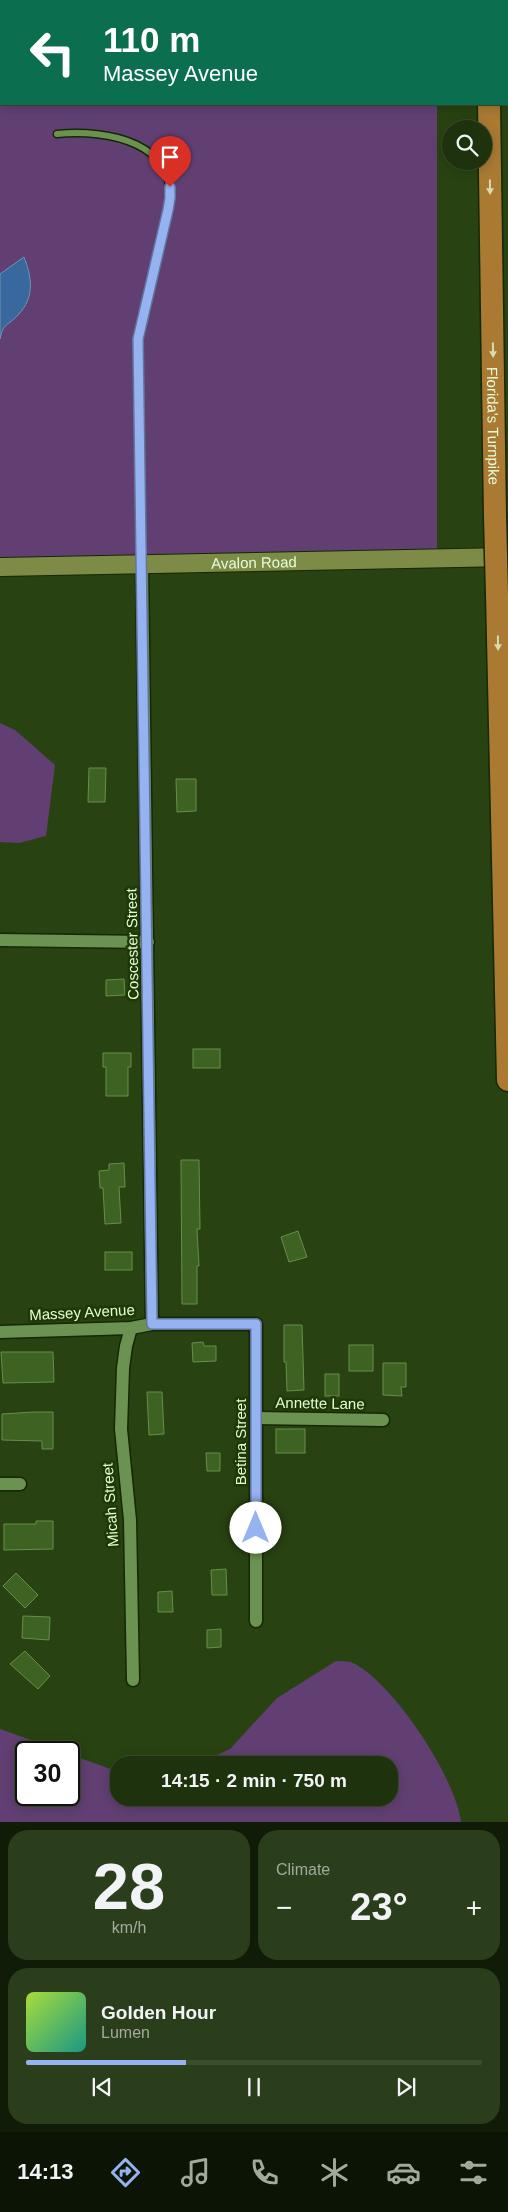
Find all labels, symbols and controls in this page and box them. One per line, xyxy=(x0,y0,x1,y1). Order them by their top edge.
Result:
icon: left xyxy=(20,20,85,85)
text: 110 m xyxy=(103,20,200,59)
text: Massey Avenue xyxy=(103,61,258,86)
map controls xyxy=(442,120,492,170)
button: search xyxy=(442,120,492,170)
pin xyxy=(149,136,191,187)
icon: arrive xyxy=(156,143,184,171)
one-way arrow xyxy=(486,180,494,196)
one-way arrow xyxy=(489,342,497,358)
street label: Florida's Turnpike xyxy=(484,367,503,485)
street label: Avalon Road xyxy=(211,553,297,571)
one-way arrow xyxy=(494,635,502,651)
street label: Coscester Street xyxy=(123,887,141,1000)
street label: Massey Avenue xyxy=(29,1301,135,1323)
street label: Annette Lane xyxy=(275,1394,365,1412)
street label: Betina Street xyxy=(232,1398,249,1485)
street label: Micah Street xyxy=(99,1462,121,1548)
position arrow xyxy=(229,1501,281,1553)
speed limit sign: 30 xyxy=(15,1741,80,1806)
text: 14:15 · 2 min · 750 m xyxy=(161,1770,347,1791)
text: 28 xyxy=(93,1850,165,1923)
text: Climate xyxy=(276,1861,330,1878)
text: 23° xyxy=(350,1886,408,1928)
text: − xyxy=(276,1892,292,1923)
text: + xyxy=(466,1892,482,1923)
text: km/h xyxy=(112,1919,146,1936)
text: Golden Hour xyxy=(101,2002,216,2023)
text: Lumen xyxy=(101,2024,150,2041)
icon: previous xyxy=(88,2073,116,2101)
icon: pause xyxy=(240,2073,268,2101)
icon: next xyxy=(392,2073,420,2101)
icon: directions xyxy=(108,2155,143,2190)
icon: music xyxy=(178,2155,213,2190)
icon: phone xyxy=(247,2155,282,2190)
icon: climate xyxy=(317,2155,352,2190)
icon: car xyxy=(386,2155,421,2190)
icon: filters xyxy=(456,2155,491,2190)
text: 14:13 xyxy=(17,2159,74,2184)

